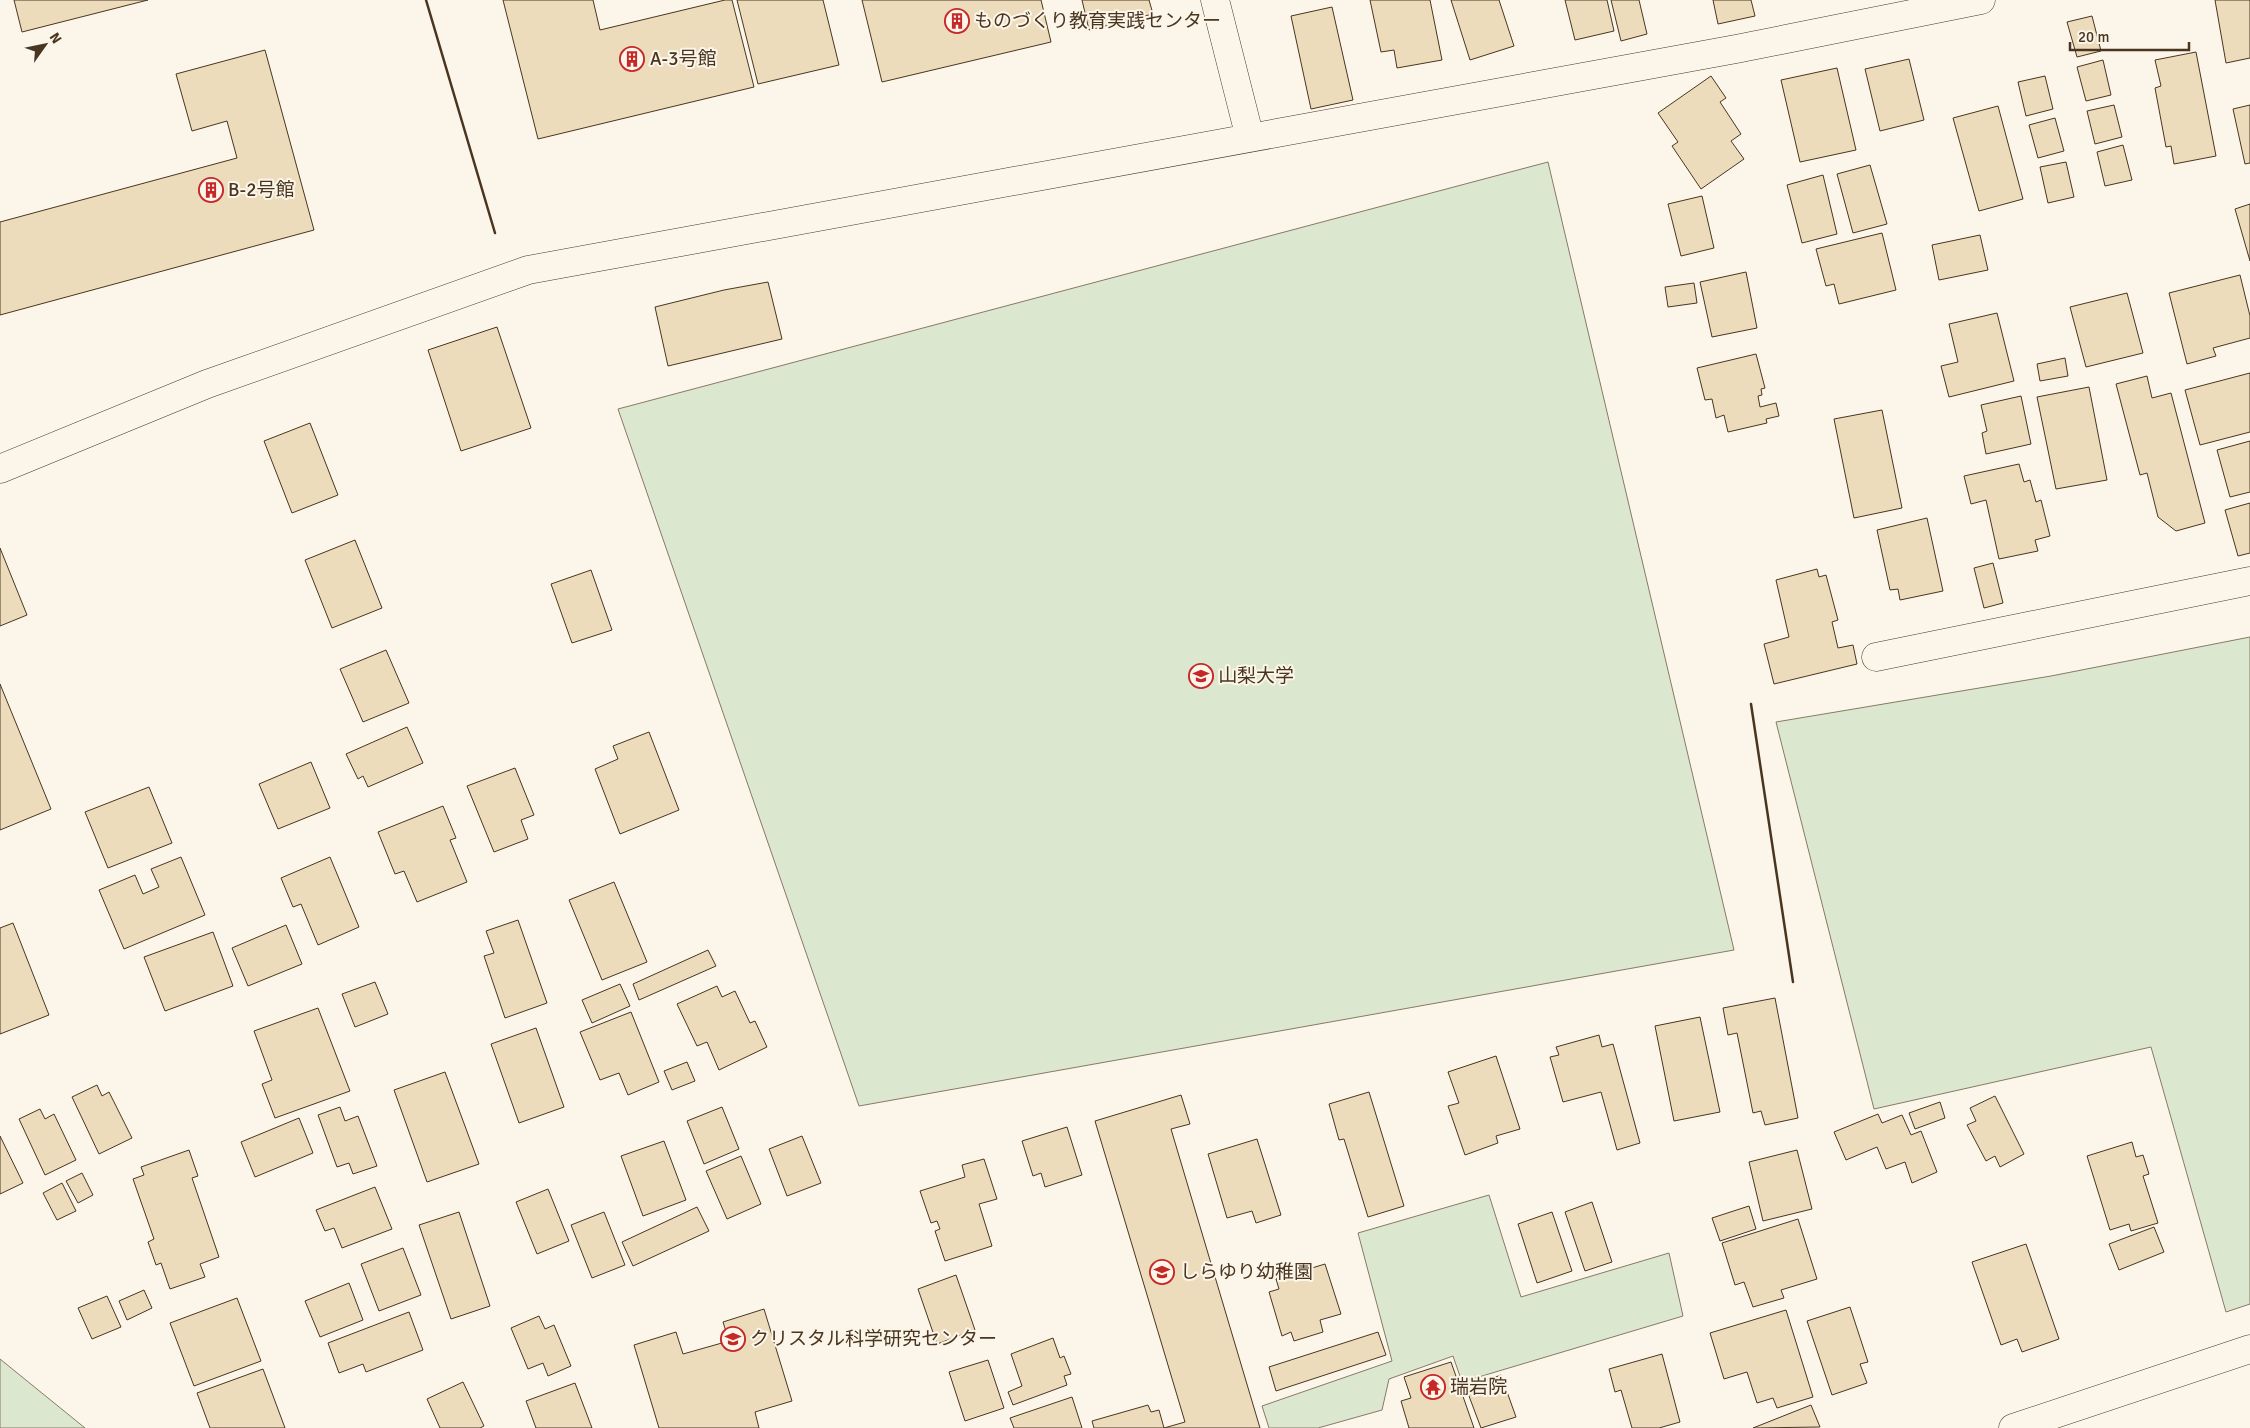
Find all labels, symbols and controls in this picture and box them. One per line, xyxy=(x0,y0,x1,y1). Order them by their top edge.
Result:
building icon: ものづくり教育実践センター xyxy=(944,8,970,34)
place label: ものづくり教育実践センター xyxy=(974,9,1221,33)
north arrow xyxy=(20,20,70,70)
scale bar xyxy=(2070,20,2189,52)
text: 20 m xyxy=(2078,28,2109,46)
text: N xyxy=(46,29,65,47)
building icon: A-3号館 xyxy=(619,46,645,72)
place label: A-3号館 xyxy=(650,47,717,71)
building icon: B-2号館 xyxy=(198,177,224,203)
place label: B-2号館 xyxy=(228,178,294,202)
school or university icon: 山梨大学 xyxy=(1188,663,1214,689)
place label: 山梨大学 xyxy=(1218,664,1294,688)
school or university icon: しらゆり幼稚園 xyxy=(1149,1259,1175,1285)
place label: しらゆり幼稚園 xyxy=(1180,1260,1313,1284)
school or university icon: クリスタル科学研究センター xyxy=(720,1326,746,1352)
place label: クリスタル科学研究センター xyxy=(750,1327,997,1351)
temple icon: 瑞岩院 xyxy=(1420,1374,1446,1400)
place label: 瑞岩院 xyxy=(1450,1375,1507,1399)

